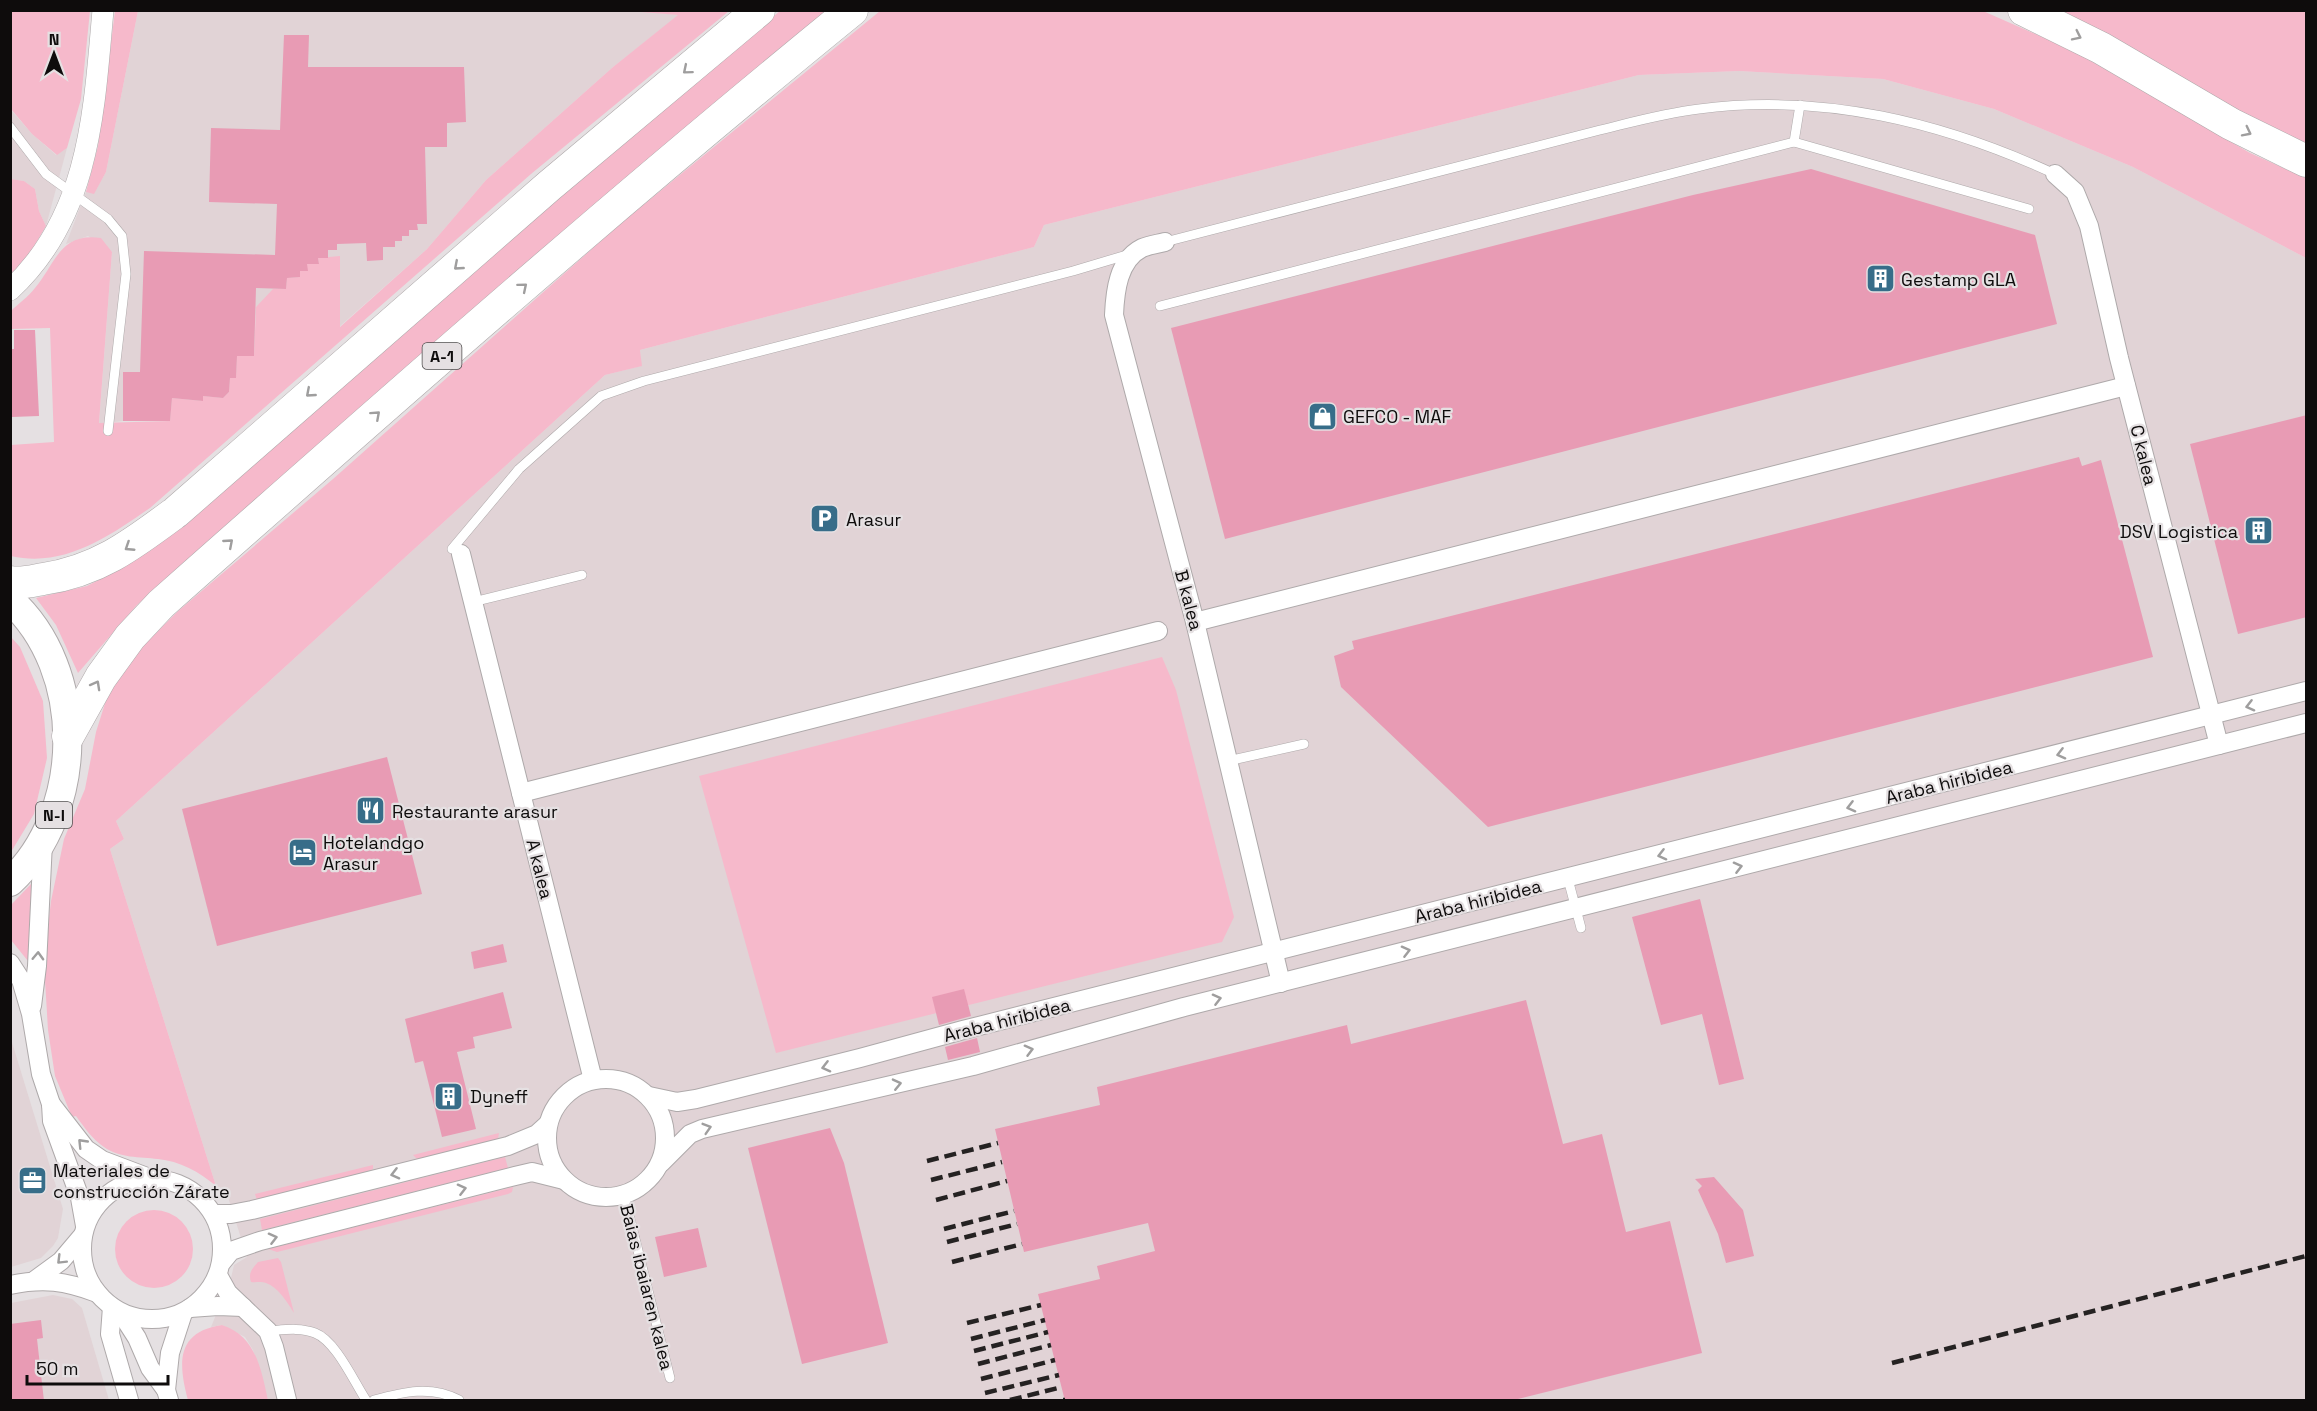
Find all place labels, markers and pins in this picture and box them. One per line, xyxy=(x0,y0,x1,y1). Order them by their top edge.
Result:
building icon: Gestamp GLA xyxy=(1864,263,1896,295)
place label: Gestamp GLA xyxy=(1901,268,2016,291)
shop icon: GEFCO - MAF xyxy=(1306,400,1338,432)
place label: GEFCO - MAF xyxy=(1343,405,1452,428)
parking icon: Arasur xyxy=(809,503,841,535)
place label: Arasur xyxy=(846,508,902,531)
building icon: DSV Logistica xyxy=(2243,515,2275,547)
place label: DSV Logistica xyxy=(2120,520,2238,543)
restaurant icon: Restaurante arasur xyxy=(355,795,387,827)
place label: Restaurante arasur xyxy=(392,800,558,823)
place label: Hotelandgo Arasur xyxy=(323,831,424,875)
hotel icon: Hotelandgo Arasur xyxy=(286,836,318,868)
building icon: Dyneff xyxy=(433,1080,465,1112)
place label: Dyneff xyxy=(470,1085,528,1108)
place label: Materiales de construcción Zárate xyxy=(53,1159,230,1203)
office icon: Materiales de construcción Zárate xyxy=(16,1164,48,1196)

